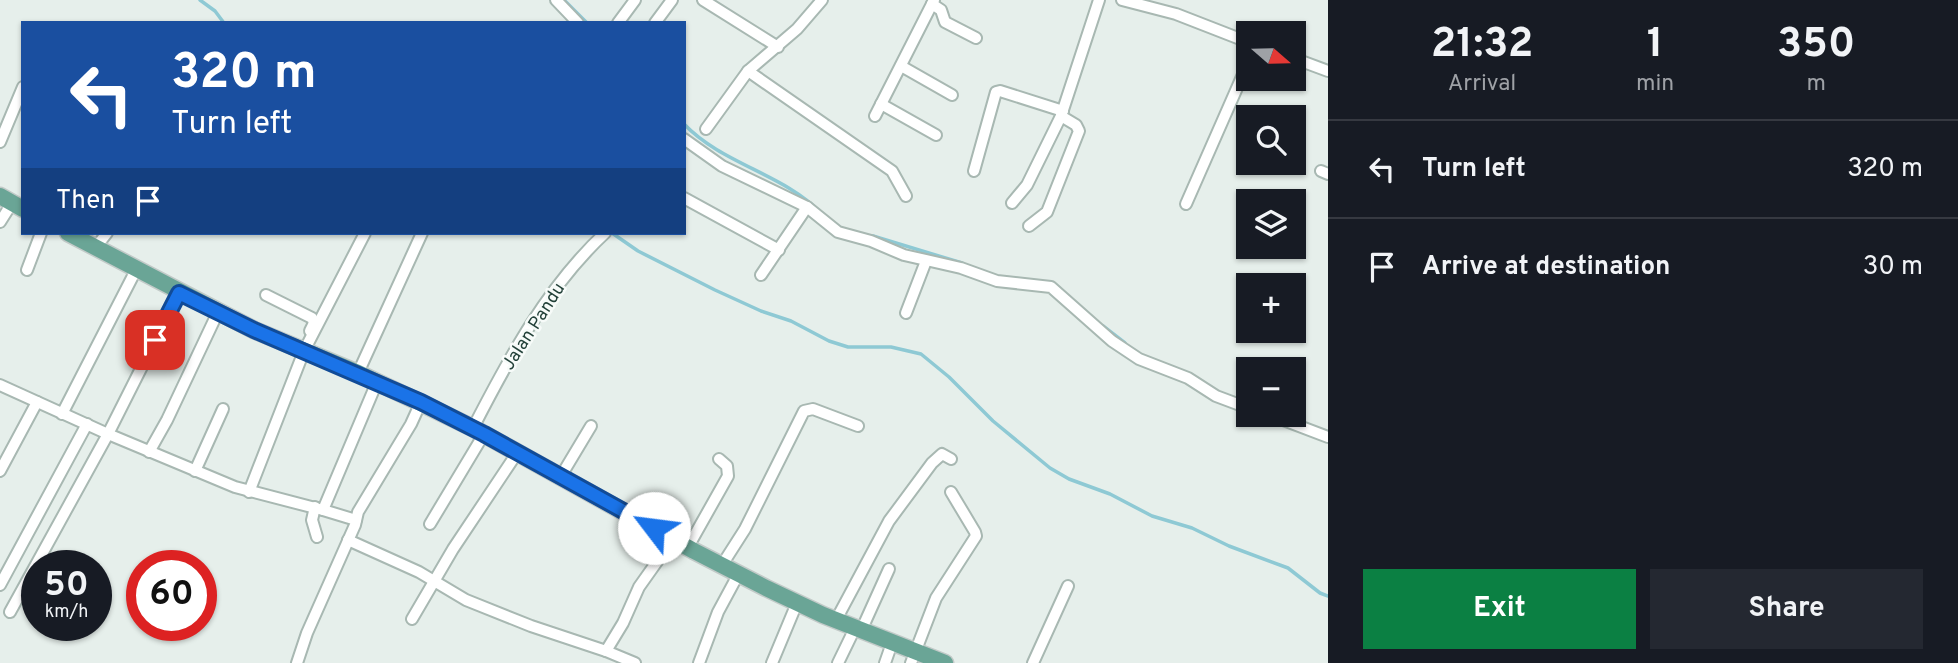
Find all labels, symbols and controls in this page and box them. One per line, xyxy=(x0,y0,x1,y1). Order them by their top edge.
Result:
text: 21:32 xyxy=(1431,19,1533,72)
text: 1 xyxy=(1647,19,1664,72)
text: 350 xyxy=(1777,19,1855,72)
north arrow xyxy=(1236,21,1306,91)
map controls xyxy=(1236,21,1306,427)
text: 320 m xyxy=(171,44,317,106)
icon: left xyxy=(56,49,147,140)
text: Arrival xyxy=(1448,70,1516,99)
text: min xyxy=(1636,70,1674,99)
text: m xyxy=(1806,70,1826,99)
text: Turn left xyxy=(171,105,292,145)
button: search xyxy=(1236,105,1306,175)
icon: left xyxy=(1363,150,1401,188)
text: Turn left xyxy=(1422,153,1526,186)
text: 320 m xyxy=(1847,153,1923,186)
icon: arrive xyxy=(129,182,167,220)
text: Then xyxy=(56,185,115,218)
button: layers xyxy=(1236,189,1306,259)
icon: arrive xyxy=(1363,248,1401,286)
text: Arrive at destination xyxy=(1422,251,1670,284)
text: 30 m xyxy=(1863,251,1923,284)
button: + xyxy=(1236,273,1306,343)
street label: Jalan Pandu xyxy=(498,279,571,375)
pin xyxy=(125,310,185,370)
icon: arrive xyxy=(136,321,174,359)
button: − xyxy=(1236,357,1306,427)
position arrow xyxy=(617,491,691,565)
speed limit sign: 60 xyxy=(126,550,217,641)
text: 50 xyxy=(44,564,89,608)
button: Exit xyxy=(1363,569,1636,649)
button: Share xyxy=(1650,569,1923,649)
text: km/h xyxy=(45,601,88,624)

